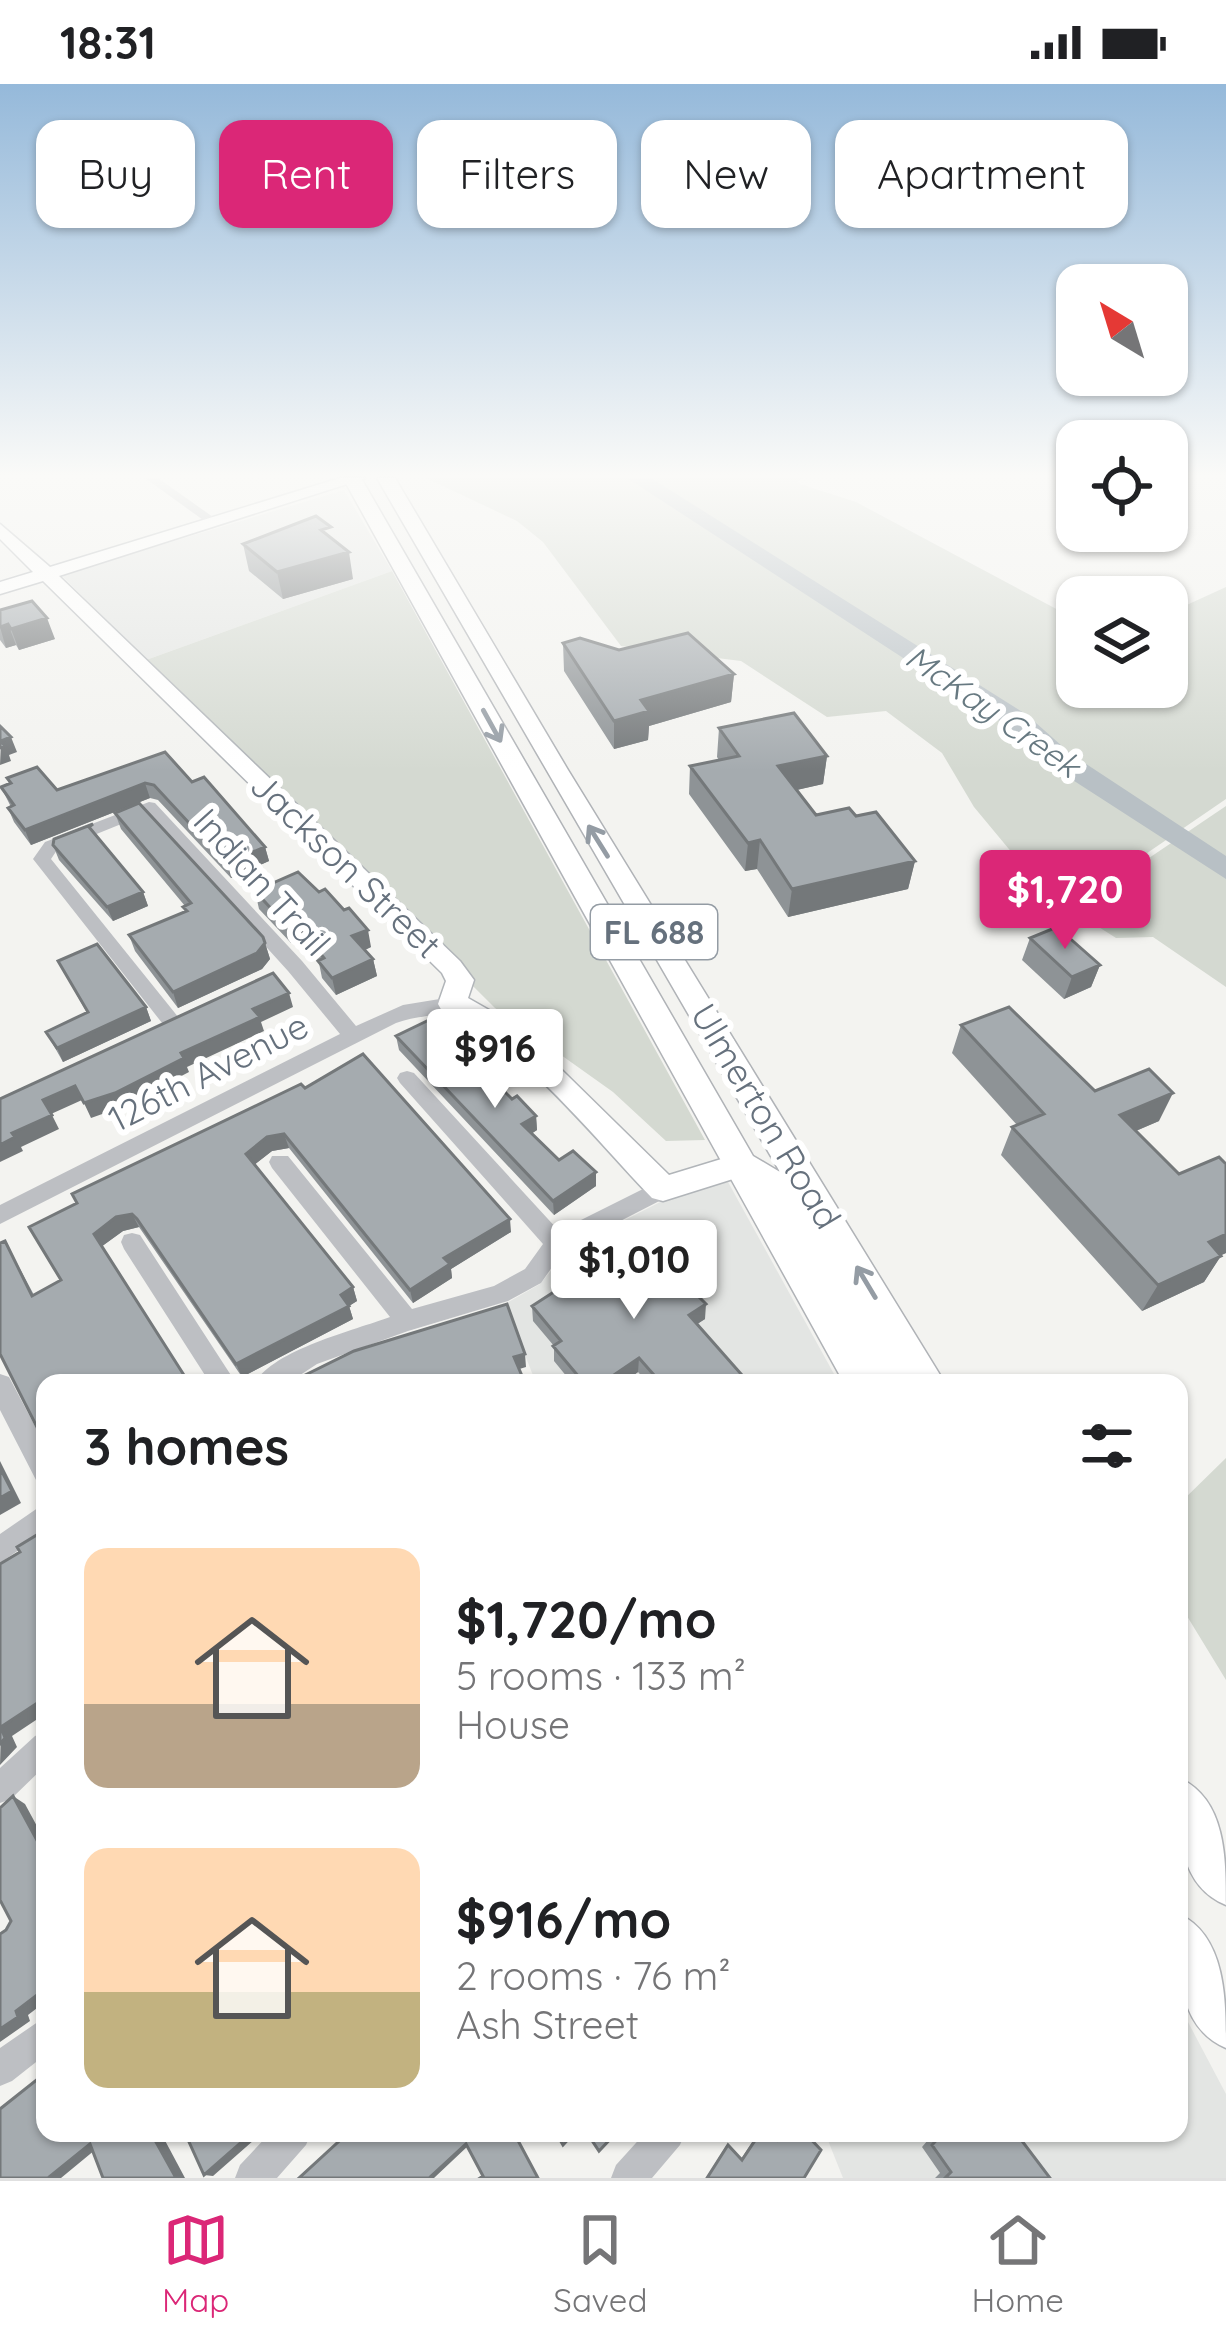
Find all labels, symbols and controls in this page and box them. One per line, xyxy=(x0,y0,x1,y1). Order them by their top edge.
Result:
text: 18:31 xyxy=(60,14,156,70)
chip: Buy xyxy=(36,120,195,228)
chip: Rent xyxy=(219,120,393,228)
chip: Filters xyxy=(417,120,617,228)
chip: New xyxy=(641,120,811,228)
chip: Apartment xyxy=(835,120,1128,228)
north arrow xyxy=(1056,264,1188,396)
map controls xyxy=(1056,264,1188,708)
button: locate xyxy=(1056,420,1188,552)
button: layers xyxy=(1056,576,1188,708)
water label: McKay Creek xyxy=(898,636,1091,787)
one-way arrow xyxy=(481,708,505,743)
street label: Jackson Street xyxy=(242,762,451,967)
street label: Indian Trail xyxy=(185,799,340,965)
one-way arrow xyxy=(586,825,610,859)
pin: $1,720 xyxy=(967,850,1163,952)
text: $1,720 xyxy=(1007,864,1123,913)
road number: FL 688 xyxy=(591,905,717,959)
street label: Ulmerton Road xyxy=(682,995,851,1236)
street label: 126th Avenue xyxy=(100,1002,315,1141)
pin: $916 xyxy=(424,1009,566,1111)
text: $916 xyxy=(454,1023,536,1072)
pin: $1,010 xyxy=(536,1220,732,1322)
text: $1,010 xyxy=(578,1234,690,1283)
one-way arrow xyxy=(854,1265,878,1300)
icon: filters xyxy=(1074,1413,1140,1479)
text: 3 homes xyxy=(84,1414,289,1478)
text: $1,720/mo xyxy=(456,1587,716,1651)
icon: home xyxy=(180,1596,324,1740)
text: 5 rooms · 133 m² xyxy=(456,1651,746,1700)
text: House xyxy=(456,1700,570,1749)
text: $916/mo xyxy=(456,1887,671,1951)
icon: home xyxy=(180,1896,324,2040)
text: 2 rooms · 76 m² xyxy=(456,1951,731,2000)
text: Ash Street xyxy=(456,2000,639,2049)
tab: Map xyxy=(162,2207,229,2320)
tab: Saved xyxy=(553,2207,647,2320)
tab: Home xyxy=(972,2207,1064,2320)

